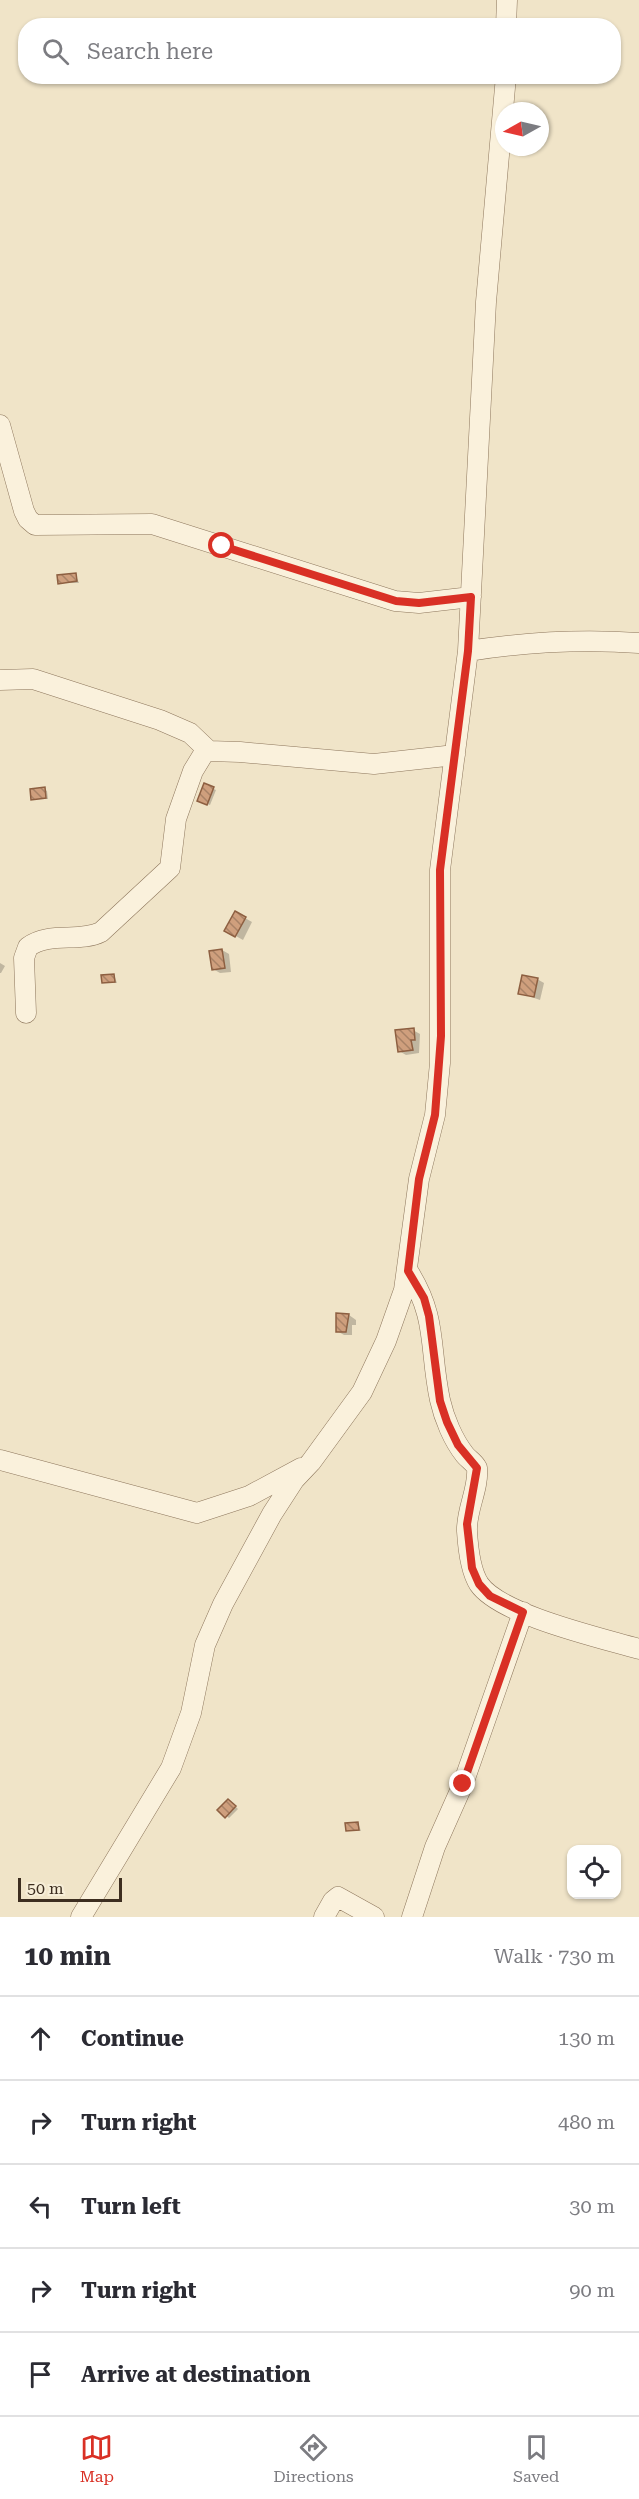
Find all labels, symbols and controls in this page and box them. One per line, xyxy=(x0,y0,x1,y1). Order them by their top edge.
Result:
search box xyxy=(18,18,621,84)
icon: search xyxy=(39,35,72,68)
text: Search here xyxy=(87,39,213,64)
north arrow xyxy=(495,102,549,156)
route start xyxy=(208,532,234,558)
route end xyxy=(449,1770,475,1796)
map controls xyxy=(567,1845,621,1899)
button: locate xyxy=(567,1845,621,1899)
scale bar xyxy=(18,1875,122,1902)
text: 50 m xyxy=(27,1879,64,1898)
text: 10 min xyxy=(24,1941,111,1971)
text: Walk · 730 m xyxy=(494,1944,615,1968)
icon: ahead xyxy=(24,2022,57,2055)
text: Continue xyxy=(81,2026,184,2051)
text: 130 m xyxy=(558,2026,615,2050)
icon: right xyxy=(24,2106,57,2139)
text: Turn right xyxy=(81,2110,196,2135)
text: 480 m xyxy=(558,2110,615,2134)
icon: left xyxy=(24,2190,57,2223)
text: Turn left xyxy=(81,2194,181,2219)
text: 30 m xyxy=(569,2194,615,2218)
icon: right xyxy=(24,2274,57,2307)
text: Turn right xyxy=(81,2278,196,2303)
text: 90 m xyxy=(569,2278,615,2302)
icon: arrive xyxy=(24,2358,57,2391)
text: Arrive at destination xyxy=(81,2362,310,2387)
tab: Map xyxy=(80,2431,114,2486)
tab: Directions xyxy=(273,2431,354,2486)
tab: Saved xyxy=(513,2431,559,2486)

